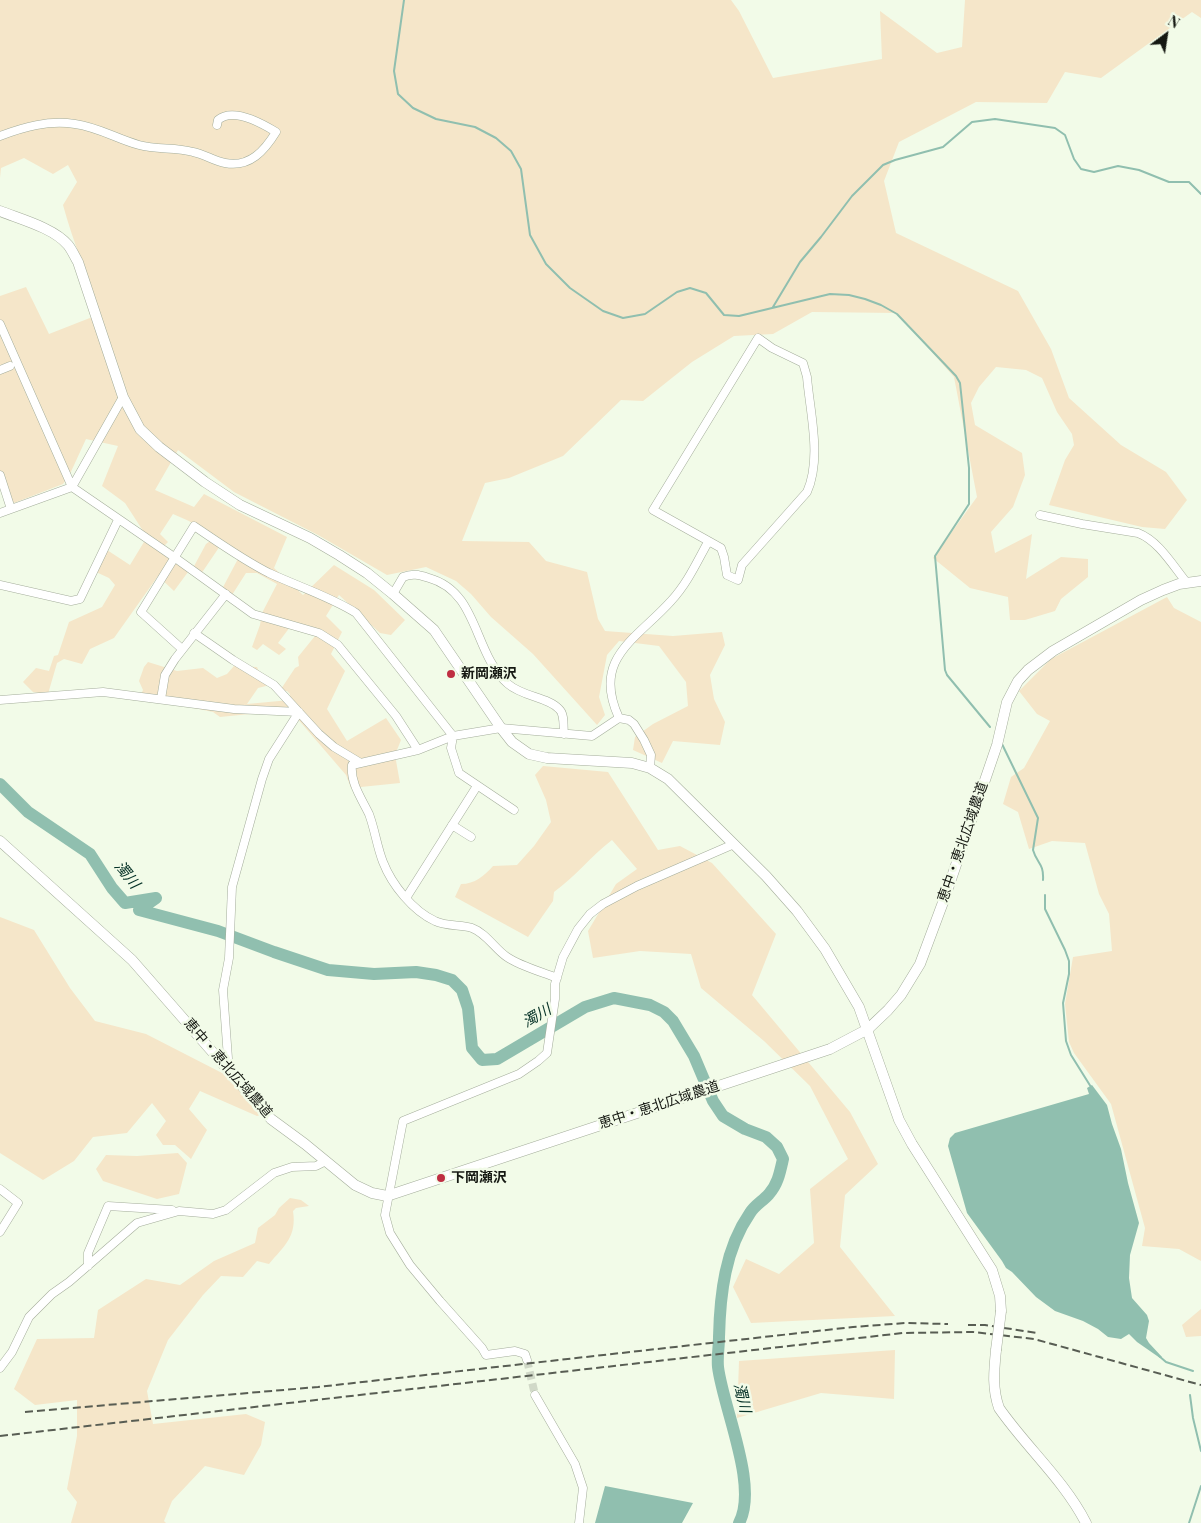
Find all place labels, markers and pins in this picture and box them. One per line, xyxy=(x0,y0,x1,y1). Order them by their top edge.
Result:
place label: 新岡瀬沢 xyxy=(461,666,517,682)
marker: 新岡瀬沢 xyxy=(445,668,457,680)
place label: 下岡瀬沢 xyxy=(451,1170,507,1186)
marker: 下岡瀬沢 xyxy=(435,1172,447,1184)

